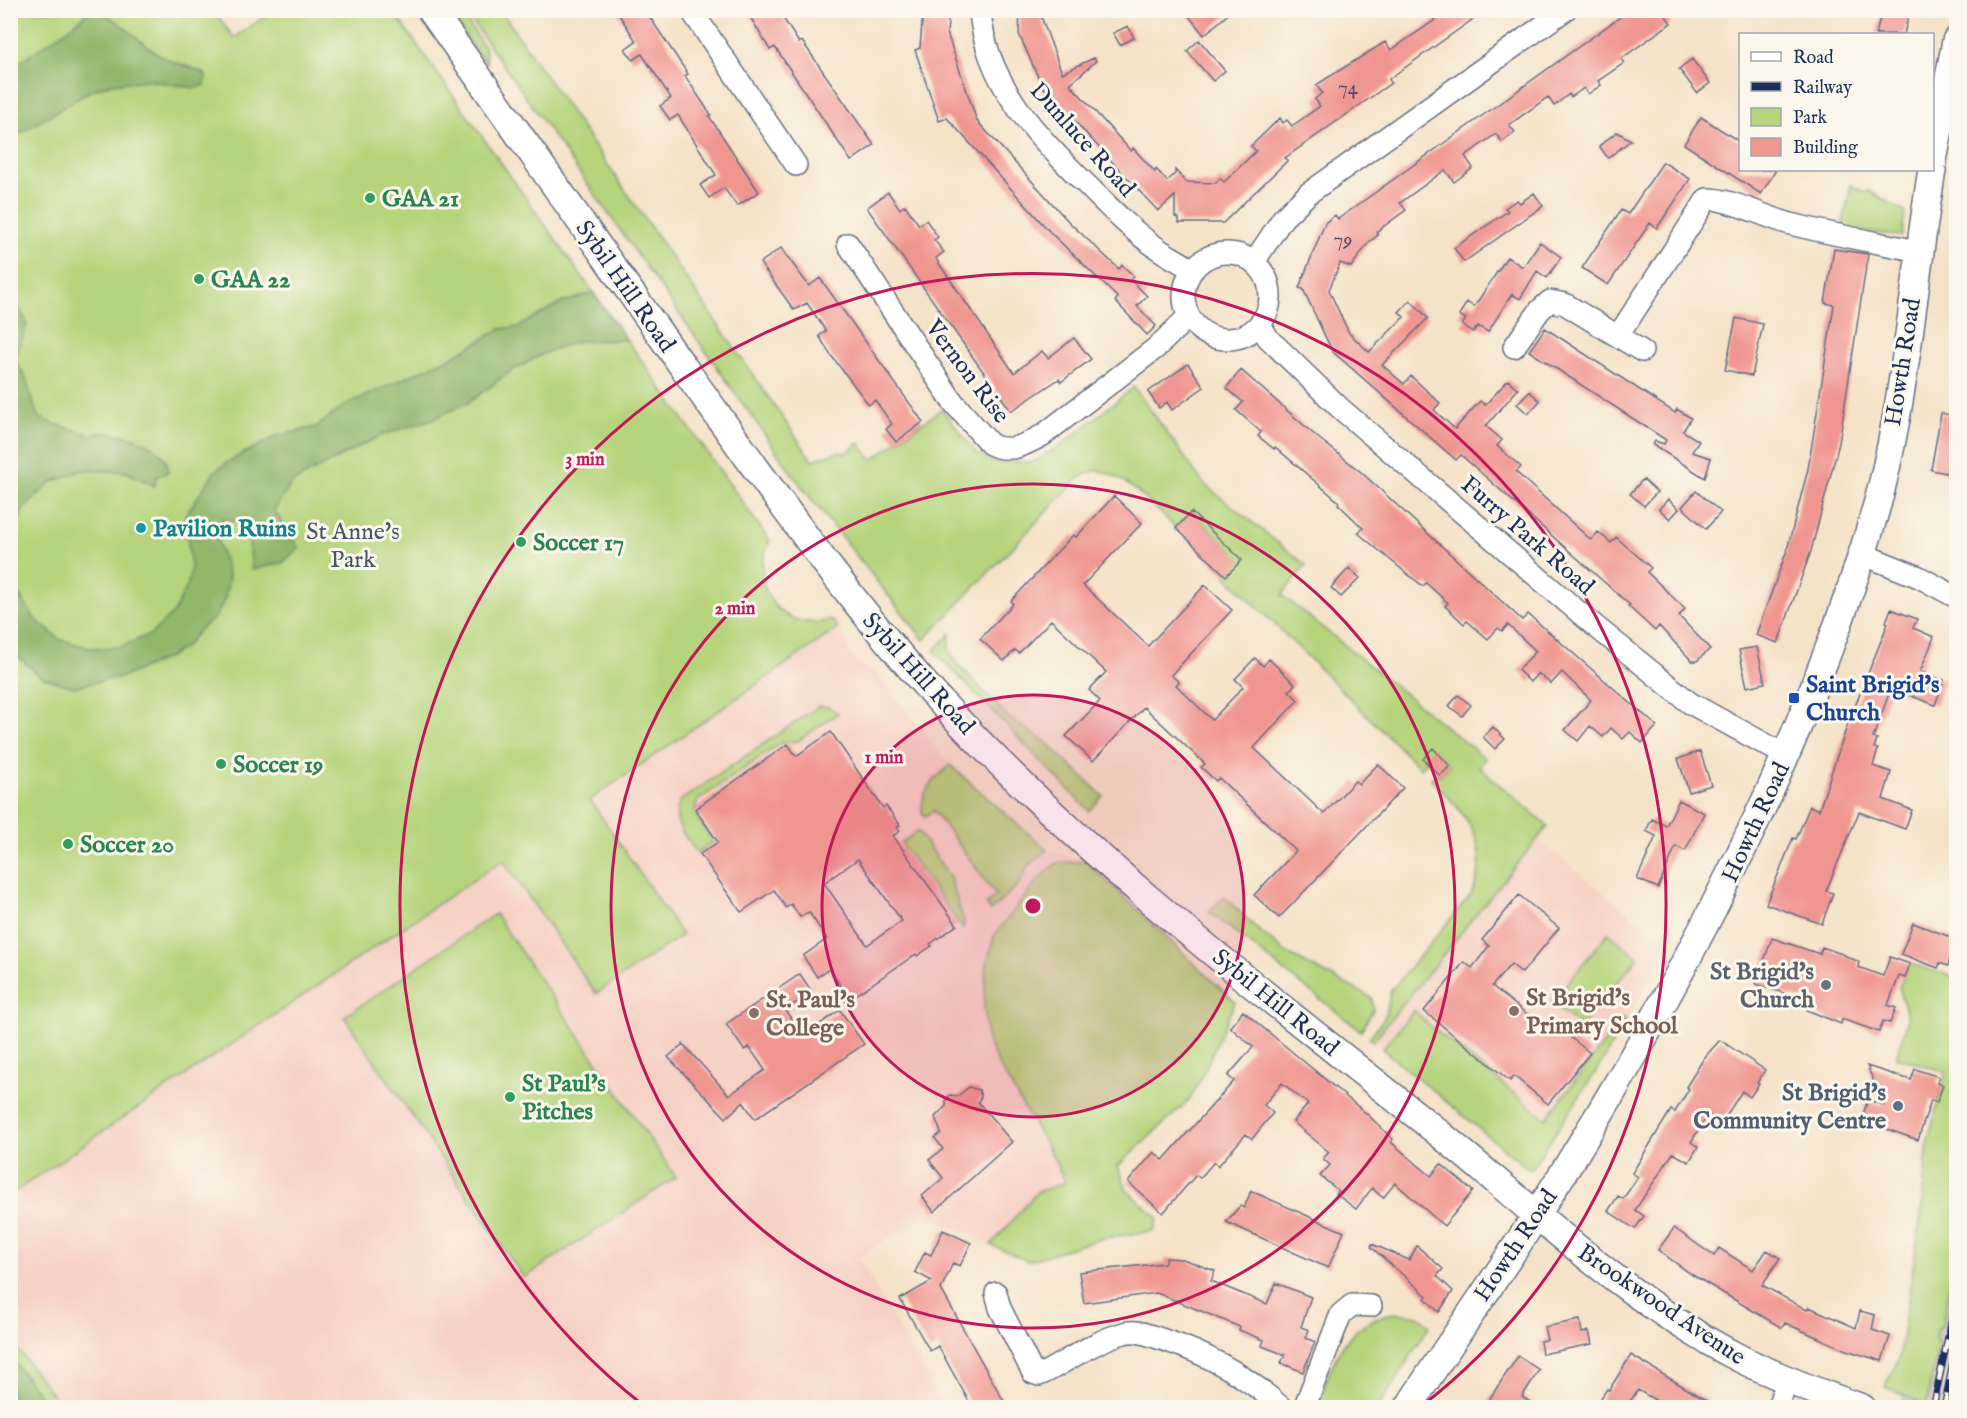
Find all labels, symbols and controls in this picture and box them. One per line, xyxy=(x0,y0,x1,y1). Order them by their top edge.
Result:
legend xyxy=(1739,33,1934,171)
text: Road xyxy=(1793,47,1834,70)
house number: 74 xyxy=(1338,75,1359,102)
street label: Dunluce Road xyxy=(1022,76,1142,204)
text: Railway xyxy=(1793,77,1852,100)
text: Park xyxy=(1793,107,1828,130)
text: Building xyxy=(1793,137,1858,160)
place label: GAA 21 xyxy=(382,184,459,215)
marker: GAA 21 xyxy=(363,191,377,205)
street label: Sybil Hill Road xyxy=(568,215,682,359)
house number: 79 xyxy=(1334,227,1353,254)
place label: GAA 22 xyxy=(211,265,290,296)
marker: GAA 22 xyxy=(192,272,206,286)
street label: Howth Road xyxy=(1878,296,1929,428)
street label: Vernon Rise xyxy=(917,313,1016,430)
text: 3 min xyxy=(566,449,605,472)
street label: Furry Park Road xyxy=(1454,470,1600,603)
place label: Pavilion Ruins xyxy=(153,514,296,545)
park label: St Anne's Park xyxy=(306,517,400,576)
marker: Pavilion Ruins xyxy=(134,521,148,535)
place label: Soccer 17 xyxy=(533,528,624,559)
marker: Soccer 17 xyxy=(514,535,528,549)
text: 2 min xyxy=(715,598,756,621)
street label: Sybil Hill Road xyxy=(855,606,981,742)
place label: Saint Brigid's Church xyxy=(1806,670,1940,729)
marker: Saint Brigid's Church xyxy=(1787,691,1801,705)
text: 1 min xyxy=(865,747,904,770)
place label: Soccer 19 xyxy=(233,750,323,781)
marker: Soccer 19 xyxy=(214,757,228,771)
street label: Howth Road xyxy=(1715,757,1798,888)
place label: Soccer 20 xyxy=(80,830,174,861)
marker: Soccer 20 xyxy=(61,837,75,851)
centre of rings xyxy=(1023,896,1043,916)
street label: Sybil Hill Road xyxy=(1205,943,1345,1064)
place label: St Brigid's Church xyxy=(1710,957,1815,1016)
marker: St Brigid's Church xyxy=(1819,978,1833,992)
place label: St Brigid's Primary School xyxy=(1526,983,1678,1042)
place label: St. Paul's College xyxy=(766,985,855,1044)
marker: St Brigid's Primary School xyxy=(1507,1004,1521,1018)
marker: St. Paul's College xyxy=(747,1006,761,1020)
place label: St Paul's Pitches xyxy=(522,1069,606,1128)
place label: St Brigid's Community Centre xyxy=(1693,1078,1887,1137)
marker: St Paul's Pitches xyxy=(503,1090,517,1104)
marker: St Brigid's Community Centre xyxy=(1891,1099,1905,1113)
street label: Howth Road xyxy=(1467,1183,1565,1308)
street label: Brookwood Avenue xyxy=(1571,1238,1751,1373)

